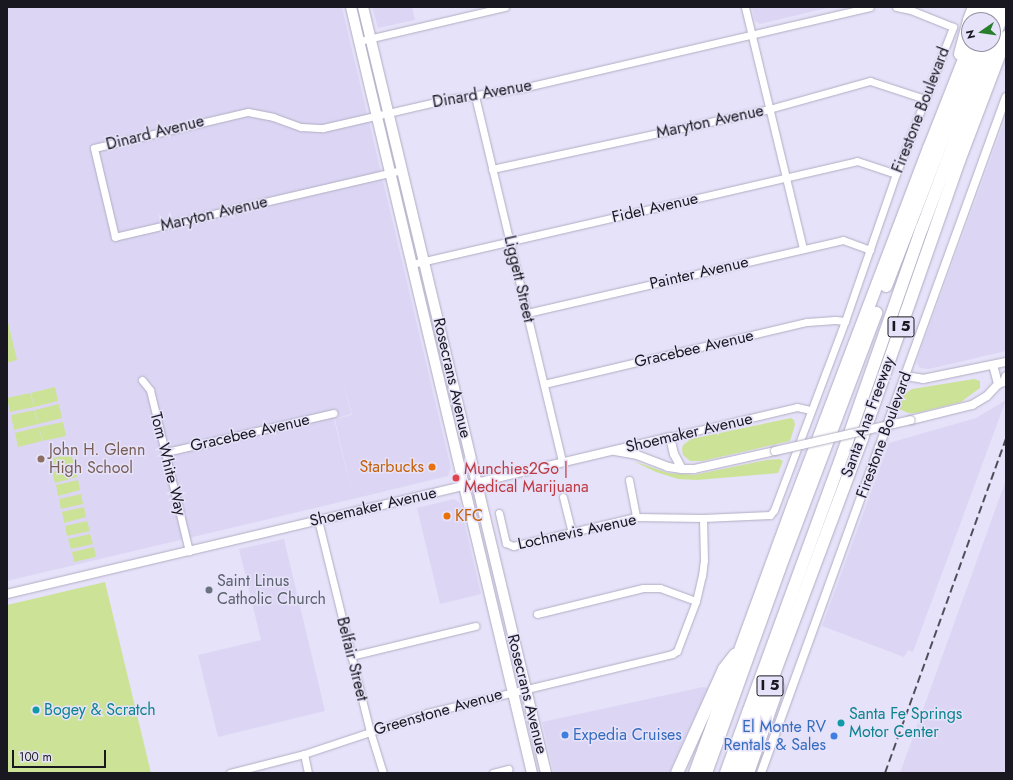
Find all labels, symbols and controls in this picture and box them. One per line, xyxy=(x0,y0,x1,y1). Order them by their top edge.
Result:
north arrow xyxy=(961,12,1001,52)
text: N xyxy=(962,28,979,41)
street label: Firestone Boulevard xyxy=(888,44,954,176)
street label: Dinard Avenue xyxy=(431,76,533,112)
street label: Maryton Avenue xyxy=(655,101,765,143)
street label: Dinard Avenue xyxy=(104,112,206,154)
street label: Fidel Avenue xyxy=(610,189,700,227)
street label: Maryton Avenue xyxy=(159,192,269,236)
street label: Liggett Street xyxy=(500,234,538,324)
street label: Painter Avenue xyxy=(648,252,750,294)
road number: I 5 xyxy=(887,314,915,340)
street label: Rosecrans Avenue xyxy=(429,316,475,440)
street label: Gracebee Avenue xyxy=(633,326,755,372)
street label: Santa Ana Freeway xyxy=(837,354,899,480)
street label: Firestone Boulevard xyxy=(852,369,916,501)
street label: Shoemaker Avenue xyxy=(624,409,754,457)
street label: Tom White Way xyxy=(146,410,190,518)
street label: Gracebee Avenue xyxy=(189,410,311,456)
place label: John H. Glenn High School xyxy=(49,440,145,478)
marker: John H. Glenn High School xyxy=(36,454,46,464)
place label: Starbucks xyxy=(360,457,424,477)
place label: Munchies2Go | Medical Marijuana xyxy=(464,459,589,497)
marker: Starbucks xyxy=(427,462,437,472)
marker: Munchies2Go | Medical Marijuana xyxy=(451,473,461,483)
street label: Shoemaker Avenue xyxy=(308,483,438,531)
place label: KFC xyxy=(455,506,483,526)
street label: Lochnevis Avenue xyxy=(516,510,638,554)
marker: KFC xyxy=(442,511,452,521)
place label: Saint Linus Catholic Church xyxy=(217,571,326,609)
marker: Saint Linus Catholic Church xyxy=(204,585,214,595)
street label: Belfair Street xyxy=(332,615,372,703)
street label: Rosecrans Avenue xyxy=(503,632,551,756)
road number: I 5 xyxy=(756,673,784,699)
street label: Greenstone Avenue xyxy=(372,684,504,740)
place label: Bogey & Scratch xyxy=(44,700,156,720)
place label: Santa Fe Springs Motor Center xyxy=(849,704,962,742)
marker: Bogey & Scratch xyxy=(31,705,41,715)
place label: El Monte RV Rentals & Sales xyxy=(724,717,826,755)
marker: Santa Fe Springs Motor Center xyxy=(836,718,846,728)
place label: Expedia Cruises xyxy=(573,725,682,745)
marker: Expedia Cruises xyxy=(560,730,570,740)
marker: El Monte RV Rentals & Sales xyxy=(829,731,839,741)
scale bar xyxy=(14,742,108,768)
text: 100 m xyxy=(19,748,52,766)

